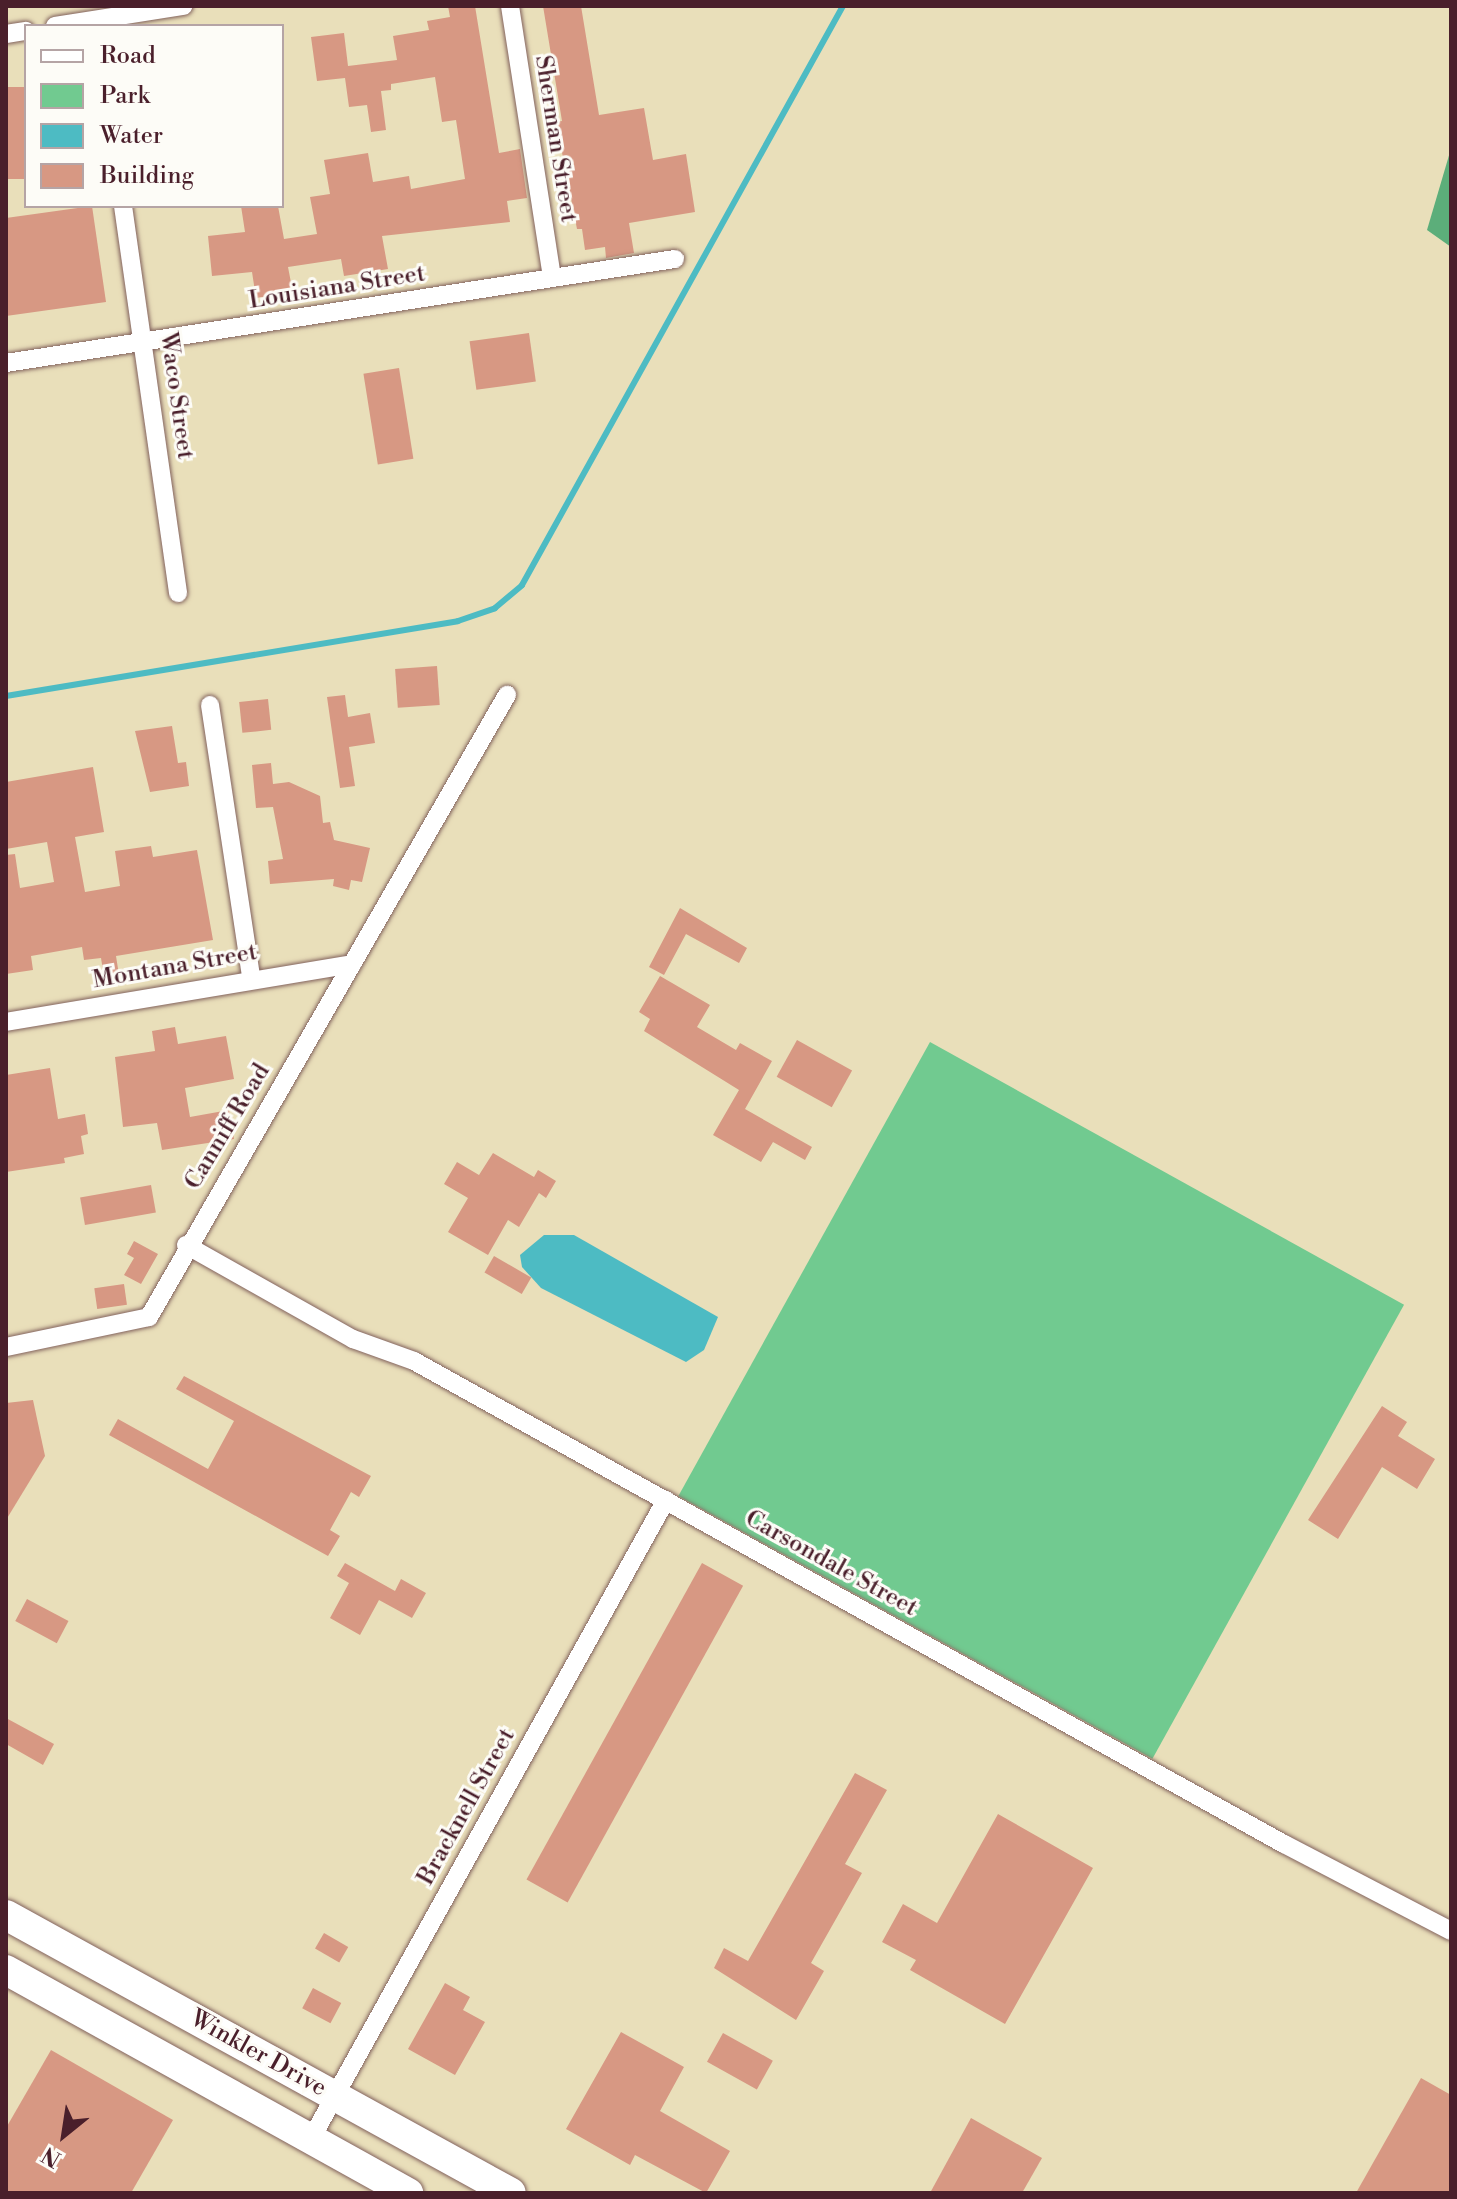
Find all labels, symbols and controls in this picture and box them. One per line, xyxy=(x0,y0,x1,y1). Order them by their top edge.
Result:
legend xyxy=(24,24,284,208)
text: Road xyxy=(100,41,156,71)
street label: Sherman Street xyxy=(528,53,582,225)
text: Park xyxy=(100,81,150,111)
text: Water xyxy=(100,121,163,151)
text: Building xyxy=(100,161,194,191)
street label: Louisiana Street xyxy=(247,260,427,316)
street label: Waco Street xyxy=(153,331,199,461)
street label: Montana Street xyxy=(90,938,260,996)
street label: Canniff Road xyxy=(179,1059,277,1195)
street label: Carsondale Street xyxy=(740,1505,922,1623)
street label: Bracknell Street xyxy=(412,1724,522,1890)
street label: Winkler Drive xyxy=(185,2005,331,2103)
north arrow xyxy=(24,2095,104,2175)
text: N xyxy=(37,2140,66,2172)

